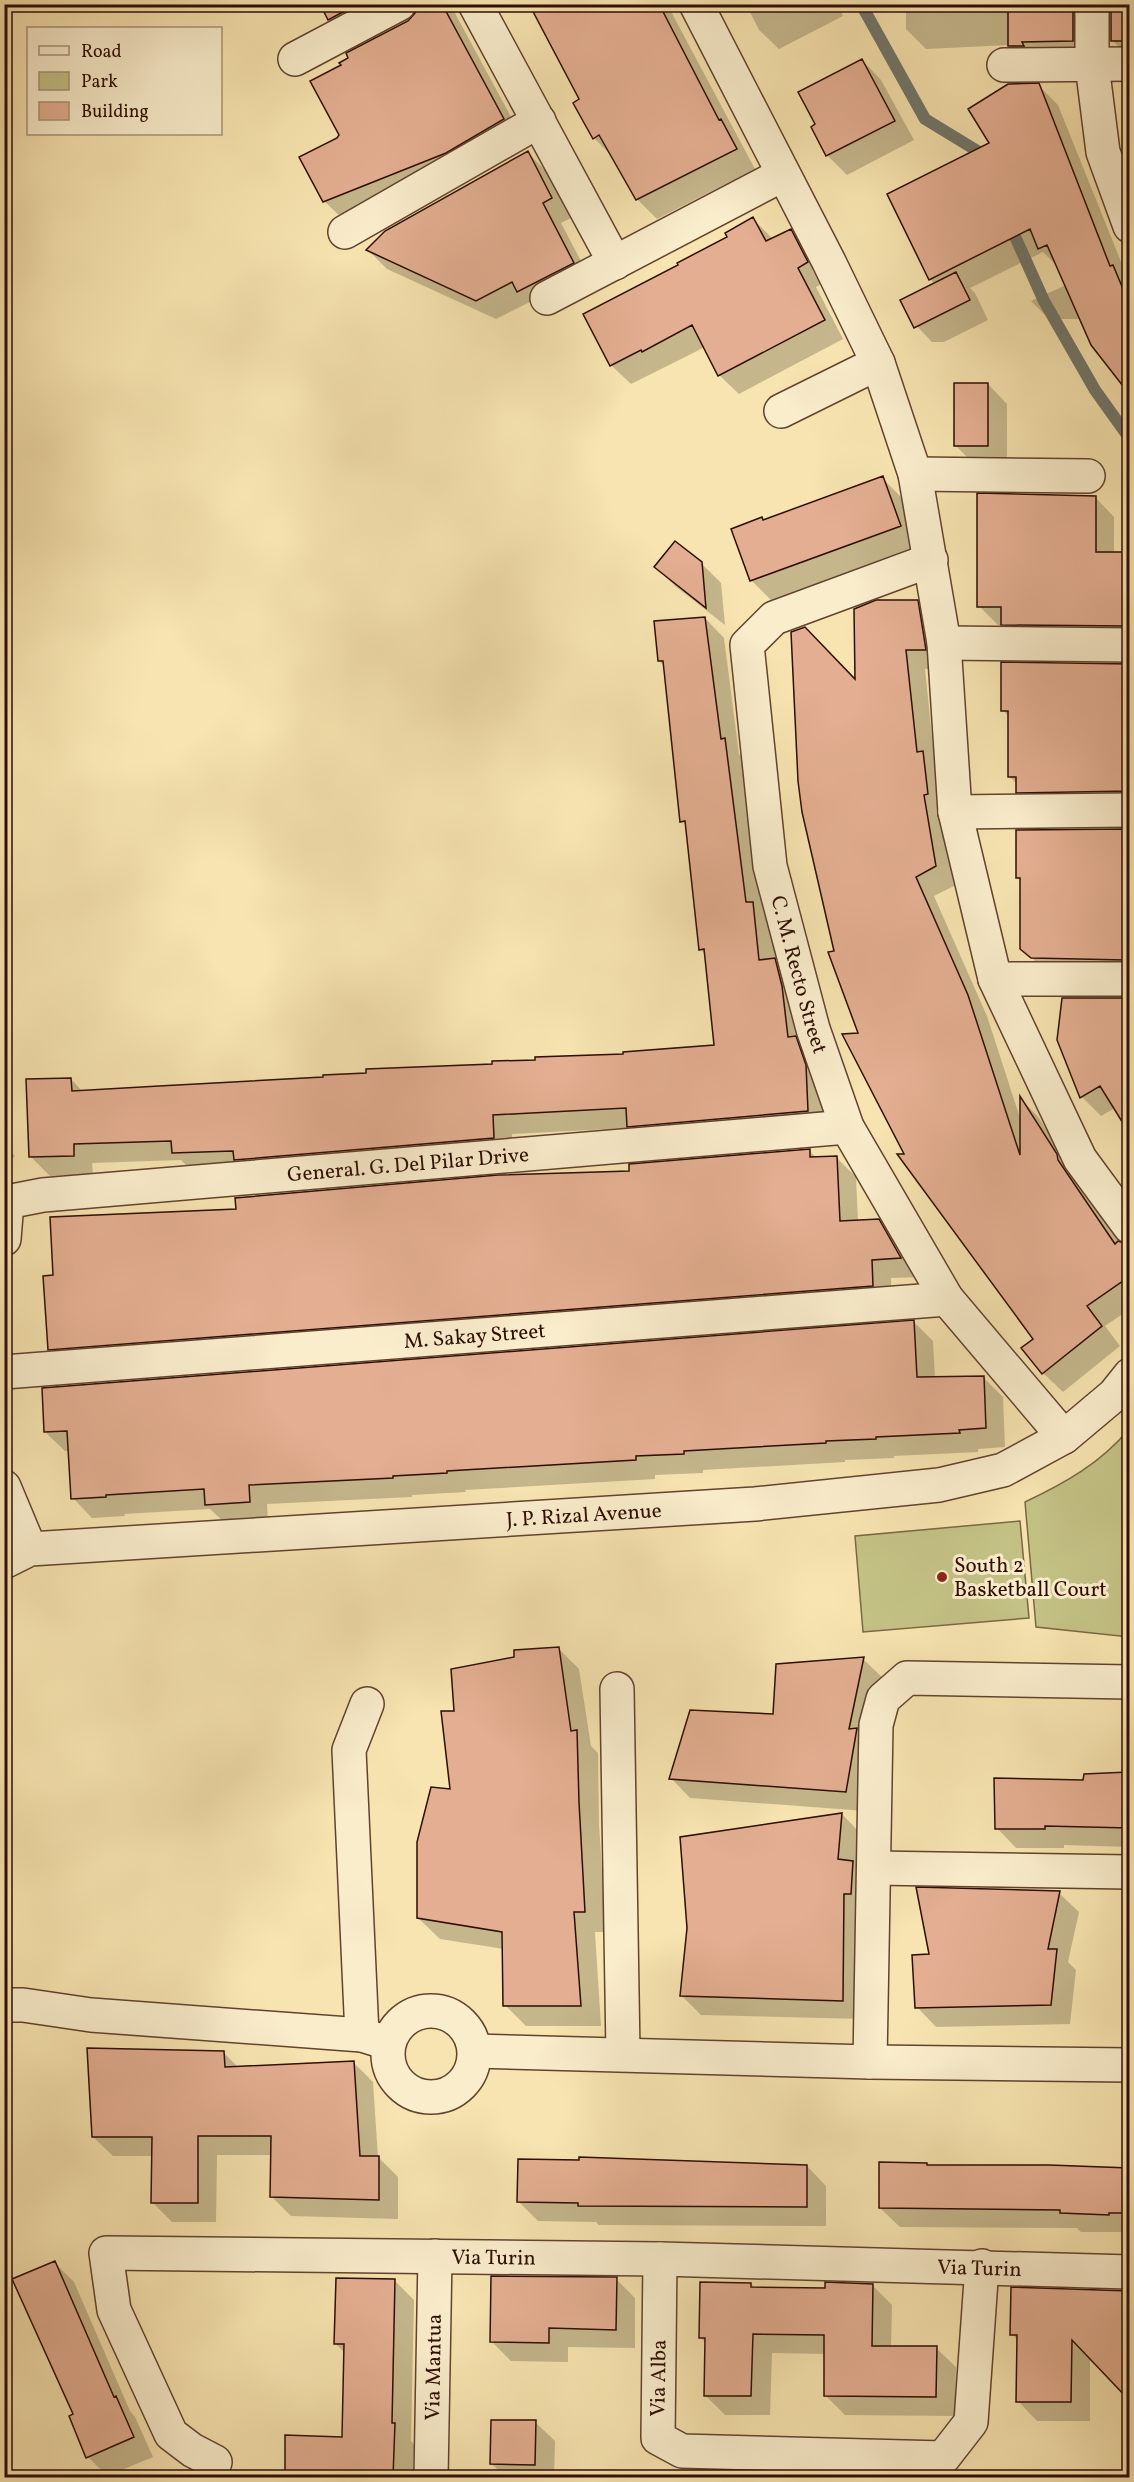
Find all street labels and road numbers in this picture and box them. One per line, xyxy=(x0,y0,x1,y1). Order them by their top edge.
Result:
street label: C. M. Recto Street xyxy=(762,893,833,1058)
street label: General. G. Del Pilar Drive xyxy=(286,1141,530,1190)
street label: M. Sakay Street xyxy=(403,1317,547,1357)
street label: J. P. Rizal Avenue xyxy=(505,1497,663,1535)
street label: Via Turin xyxy=(451,2244,536,2274)
street label: Via Turin xyxy=(937,2254,1022,2285)
street label: Via Mantua xyxy=(419,2313,450,2421)
street label: Via Alba xyxy=(644,2339,675,2417)

